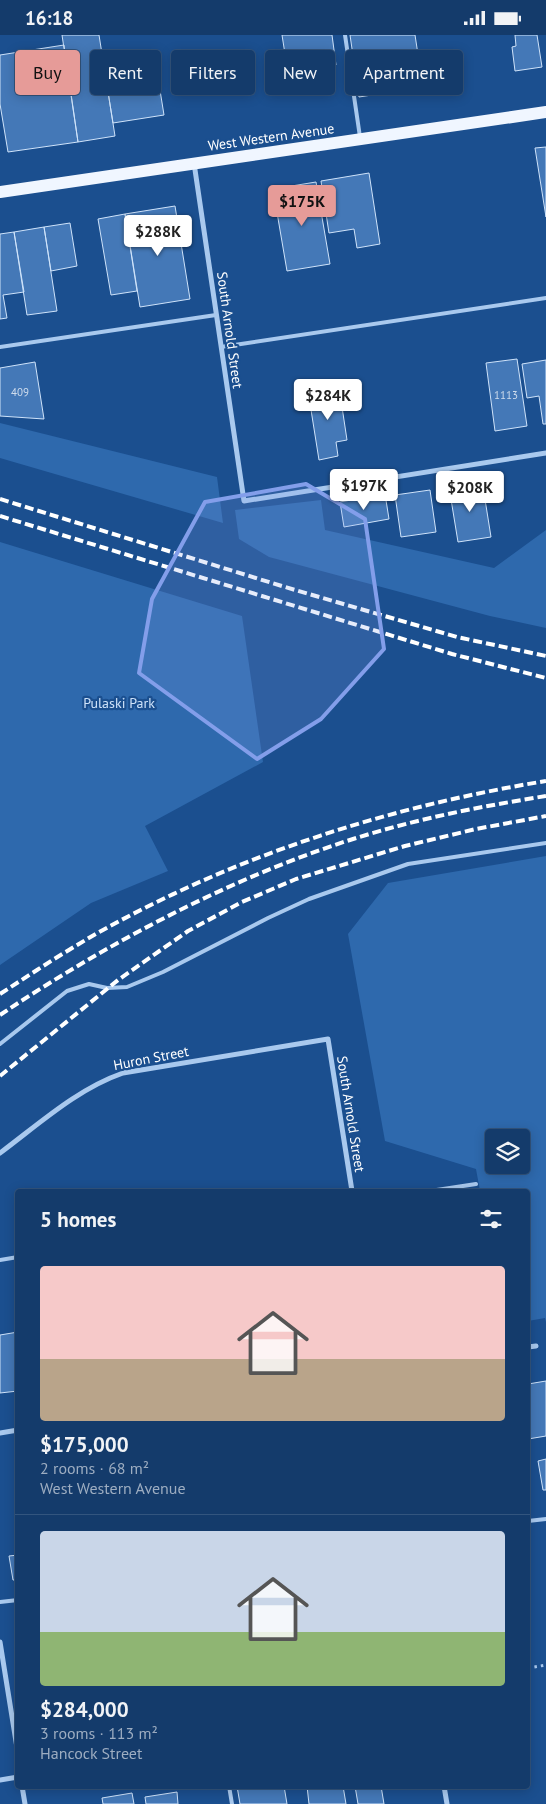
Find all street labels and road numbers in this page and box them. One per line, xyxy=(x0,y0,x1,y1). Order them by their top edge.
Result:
street label: West Western Avenue xyxy=(207,119,335,155)
street label: South Arnold Street xyxy=(213,271,247,390)
street label: Huron Street xyxy=(112,1042,190,1074)
street label: South Arnold Street xyxy=(333,1055,369,1174)

